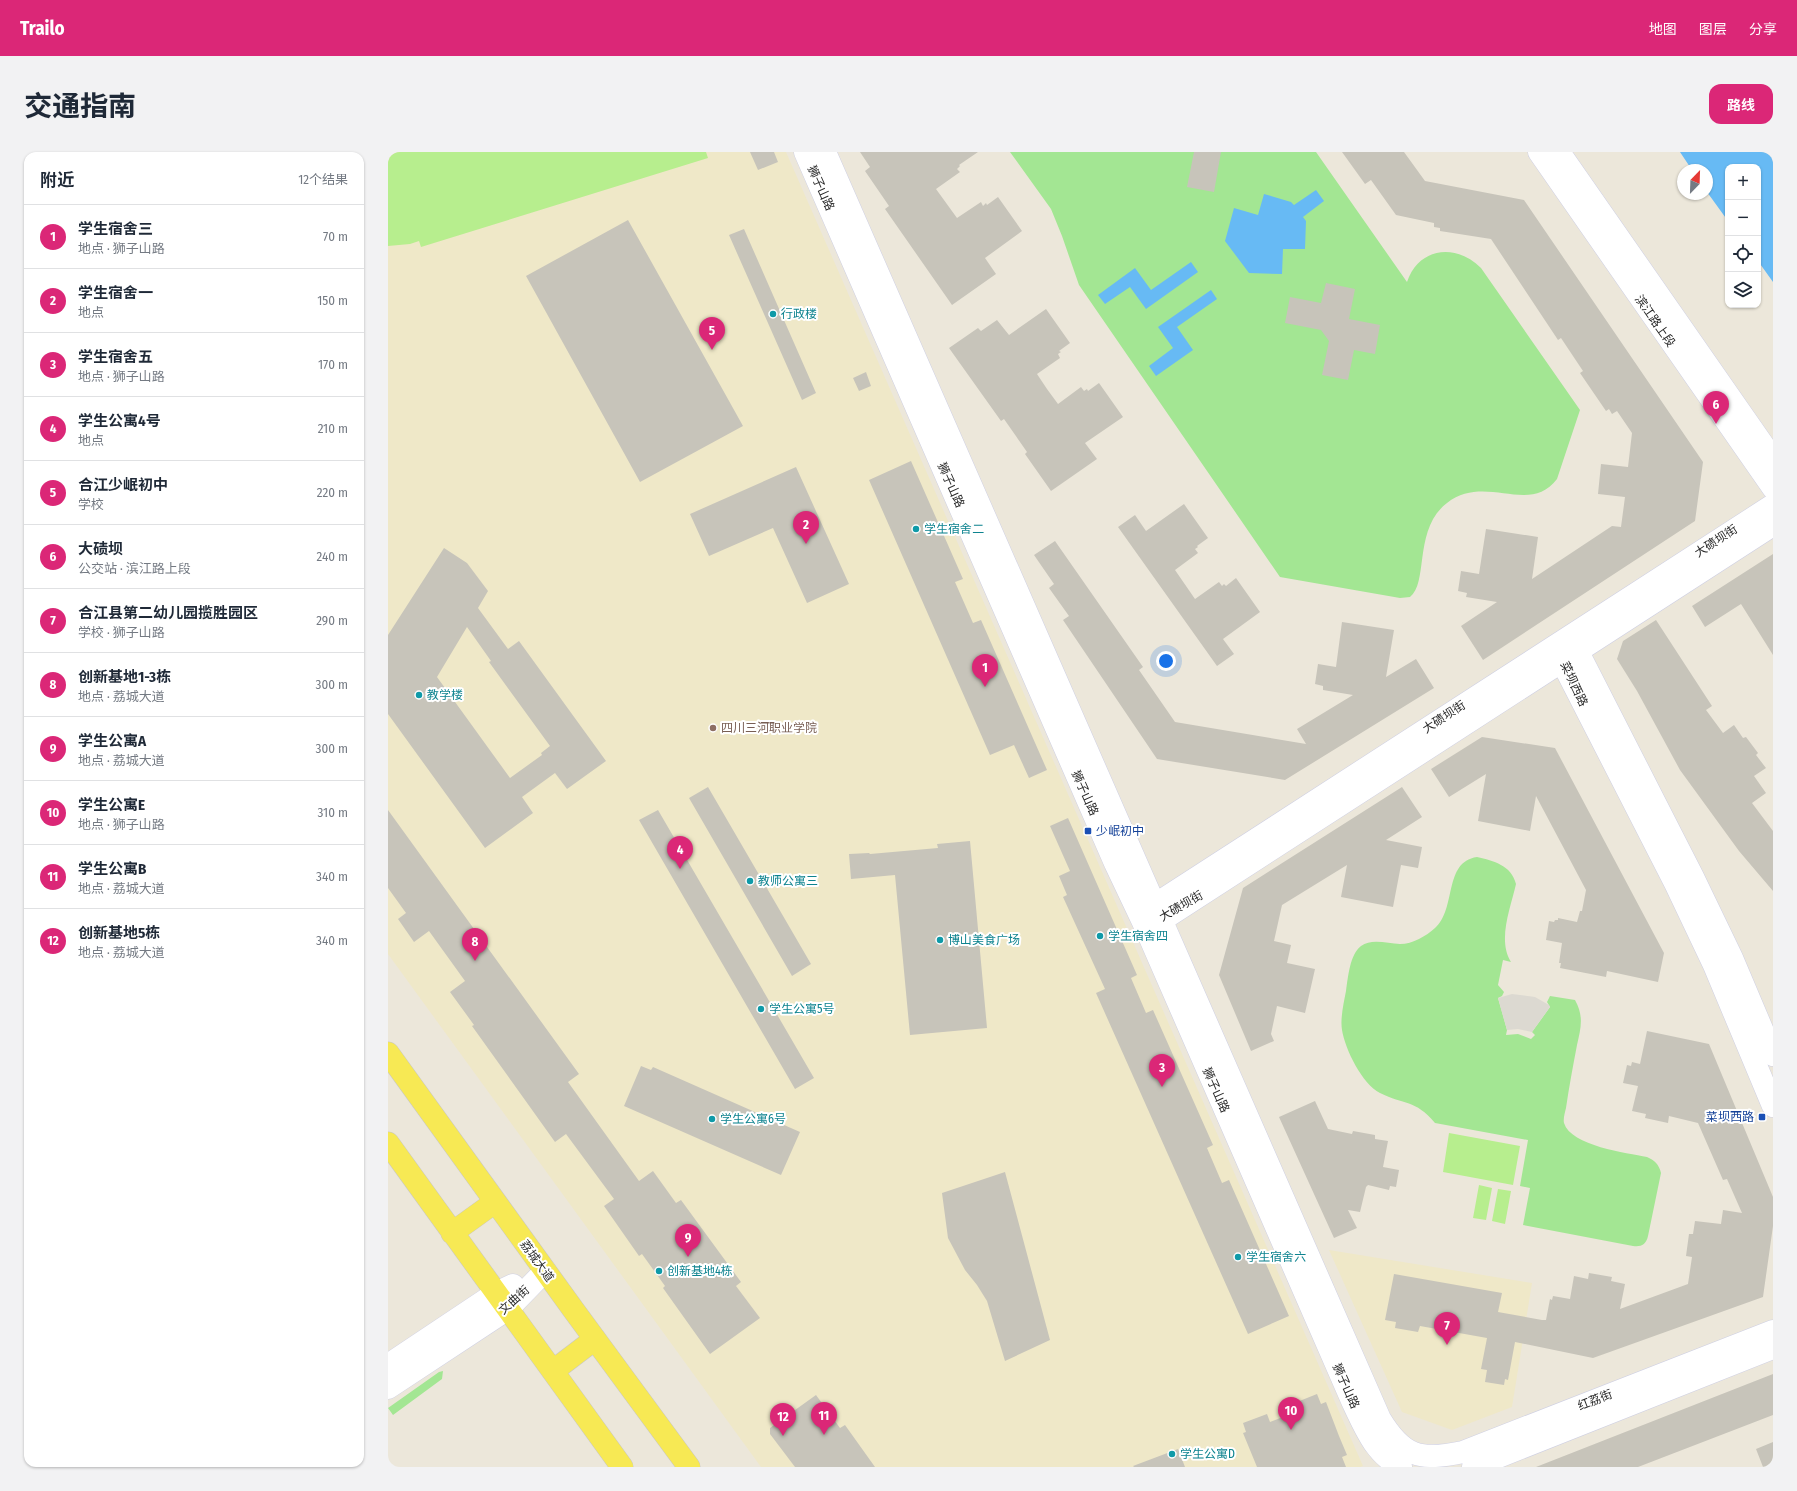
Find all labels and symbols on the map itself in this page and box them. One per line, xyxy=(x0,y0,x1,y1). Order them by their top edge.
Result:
street label: 狮子山路 xyxy=(805,163,837,213)
north arrow xyxy=(1677,164,1713,200)
street label: 滨江路上段 xyxy=(1632,292,1678,350)
place label: 行政楼 xyxy=(781,307,817,321)
marker: 行政楼 xyxy=(768,309,778,319)
pin: 5 xyxy=(699,317,725,350)
pin: 6 xyxy=(1703,391,1729,424)
street label: 狮子山路 xyxy=(935,460,967,510)
pin: 2 xyxy=(793,511,819,544)
place label: 学生宿舍二 xyxy=(924,522,984,536)
street label: 大碛坝街 xyxy=(1692,522,1740,560)
marker: 学生宿舍二 xyxy=(911,524,921,534)
your location xyxy=(1156,651,1176,671)
pin: 1 xyxy=(972,654,998,687)
street label: 菜坝西路 xyxy=(1558,659,1590,709)
place label: 教学楼 xyxy=(427,688,463,702)
marker: 教学楼 xyxy=(414,690,424,700)
street label: 大碛坝街 xyxy=(1420,698,1468,736)
place label: 四川三河职业学院 xyxy=(721,721,817,735)
marker: 四川三河职业学院 xyxy=(708,723,718,733)
street label: 狮子山路 xyxy=(1069,768,1101,818)
place label: 少岷初中 xyxy=(1096,824,1144,838)
marker: 少岷初中 xyxy=(1083,826,1093,836)
pin: 4 xyxy=(667,836,693,869)
place label: 教师公寓三 xyxy=(758,874,818,888)
marker: 教师公寓三 xyxy=(745,876,755,886)
street label: 大碛坝街 xyxy=(1157,888,1205,924)
pin: 8 xyxy=(462,928,488,961)
place label: 学生宿舍四 xyxy=(1108,929,1168,943)
marker: 学生宿舍四 xyxy=(1095,931,1105,941)
place label: 博山美食广场 xyxy=(948,933,1020,947)
marker: 博山美食广场 xyxy=(935,935,945,945)
place label: 学生公寓5号 xyxy=(769,1002,835,1016)
marker: 学生公寓5号 xyxy=(756,1004,766,1014)
pin: 3 xyxy=(1149,1054,1175,1087)
street label: 狮子山路 xyxy=(1200,1065,1232,1115)
place label: 菜坝西路 xyxy=(1706,1110,1754,1124)
place label: 学生公寓6号 xyxy=(720,1112,786,1126)
marker: 菜坝西路 xyxy=(1757,1112,1767,1122)
marker: 学生公寓6号 xyxy=(707,1114,717,1124)
pin: 9 xyxy=(675,1224,701,1257)
street label: 荔城大道 xyxy=(517,1237,557,1285)
place label: 学生宿舍六 xyxy=(1246,1250,1306,1264)
marker: 学生宿舍六 xyxy=(1233,1252,1243,1262)
place label: 创新基地4栋 xyxy=(667,1264,733,1278)
marker: 创新基地4栋 xyxy=(654,1266,664,1276)
street label: 文曲街 xyxy=(496,1283,532,1317)
pin: 7 xyxy=(1434,1312,1460,1345)
street label: 狮子山路 xyxy=(1330,1361,1362,1411)
street label: 红荔街 xyxy=(1576,1387,1614,1413)
pin: 10 xyxy=(1278,1397,1304,1430)
pin: 11 xyxy=(811,1402,837,1435)
pin: 12 xyxy=(770,1403,796,1436)
place label: 学生公寓D xyxy=(1180,1447,1235,1461)
marker: 学生公寓D xyxy=(1167,1449,1177,1459)

